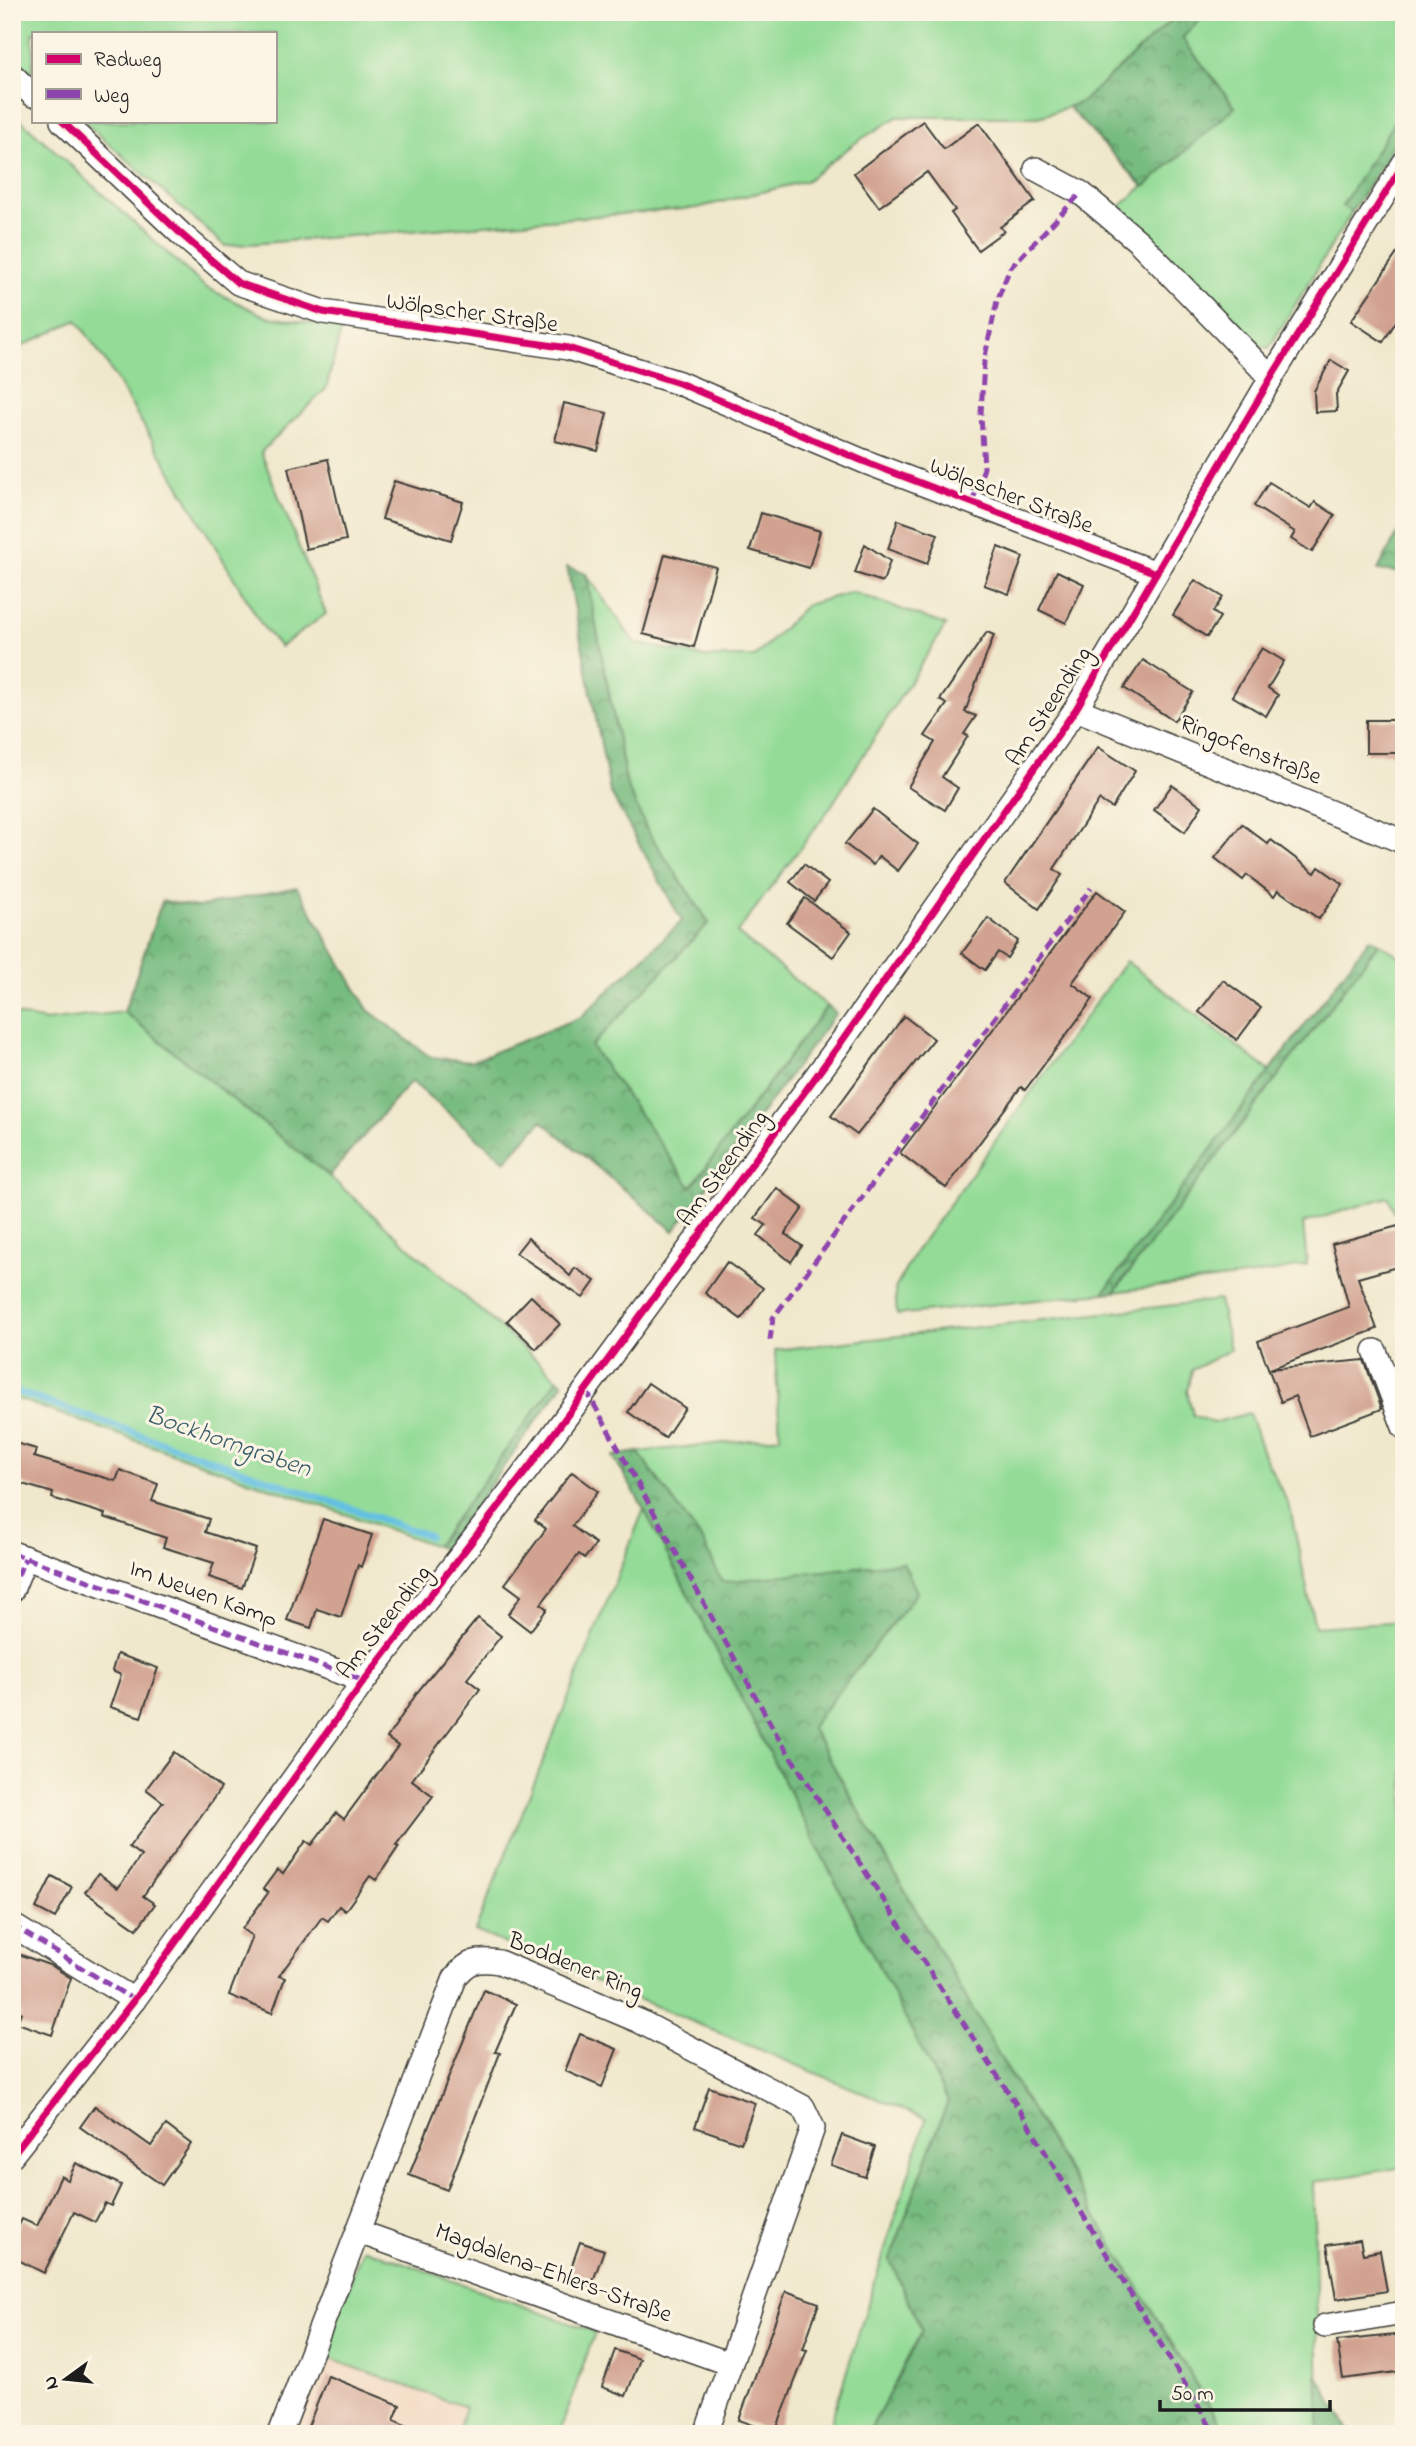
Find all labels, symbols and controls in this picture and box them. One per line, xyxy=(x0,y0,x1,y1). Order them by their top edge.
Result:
legend xyxy=(32,32,276,122)
text: Radweg xyxy=(94,46,161,78)
text: Weg xyxy=(94,82,129,114)
street label: Wölpscher Straße xyxy=(384,285,560,343)
street label: Wölpscher Straße xyxy=(924,450,1098,544)
street label: Am Steending xyxy=(998,640,1102,774)
street label: Ringofenstraße xyxy=(1174,707,1327,795)
street label: Am Steending xyxy=(670,1103,778,1235)
water label: Bockhorngraben xyxy=(140,1397,317,1489)
street label: Im Neuen Kamp xyxy=(124,1552,282,1638)
street label: Am Steending xyxy=(329,1558,441,1688)
street label: Boddener Ring xyxy=(501,1924,648,2010)
street label: Magdalena-Ehlers-Straße xyxy=(430,2215,677,2333)
north arrow xyxy=(32,2344,102,2414)
scale bar xyxy=(1160,2369,1330,2413)
text: N xyxy=(37,2373,67,2392)
text: 50 m xyxy=(1171,2380,1214,2410)

